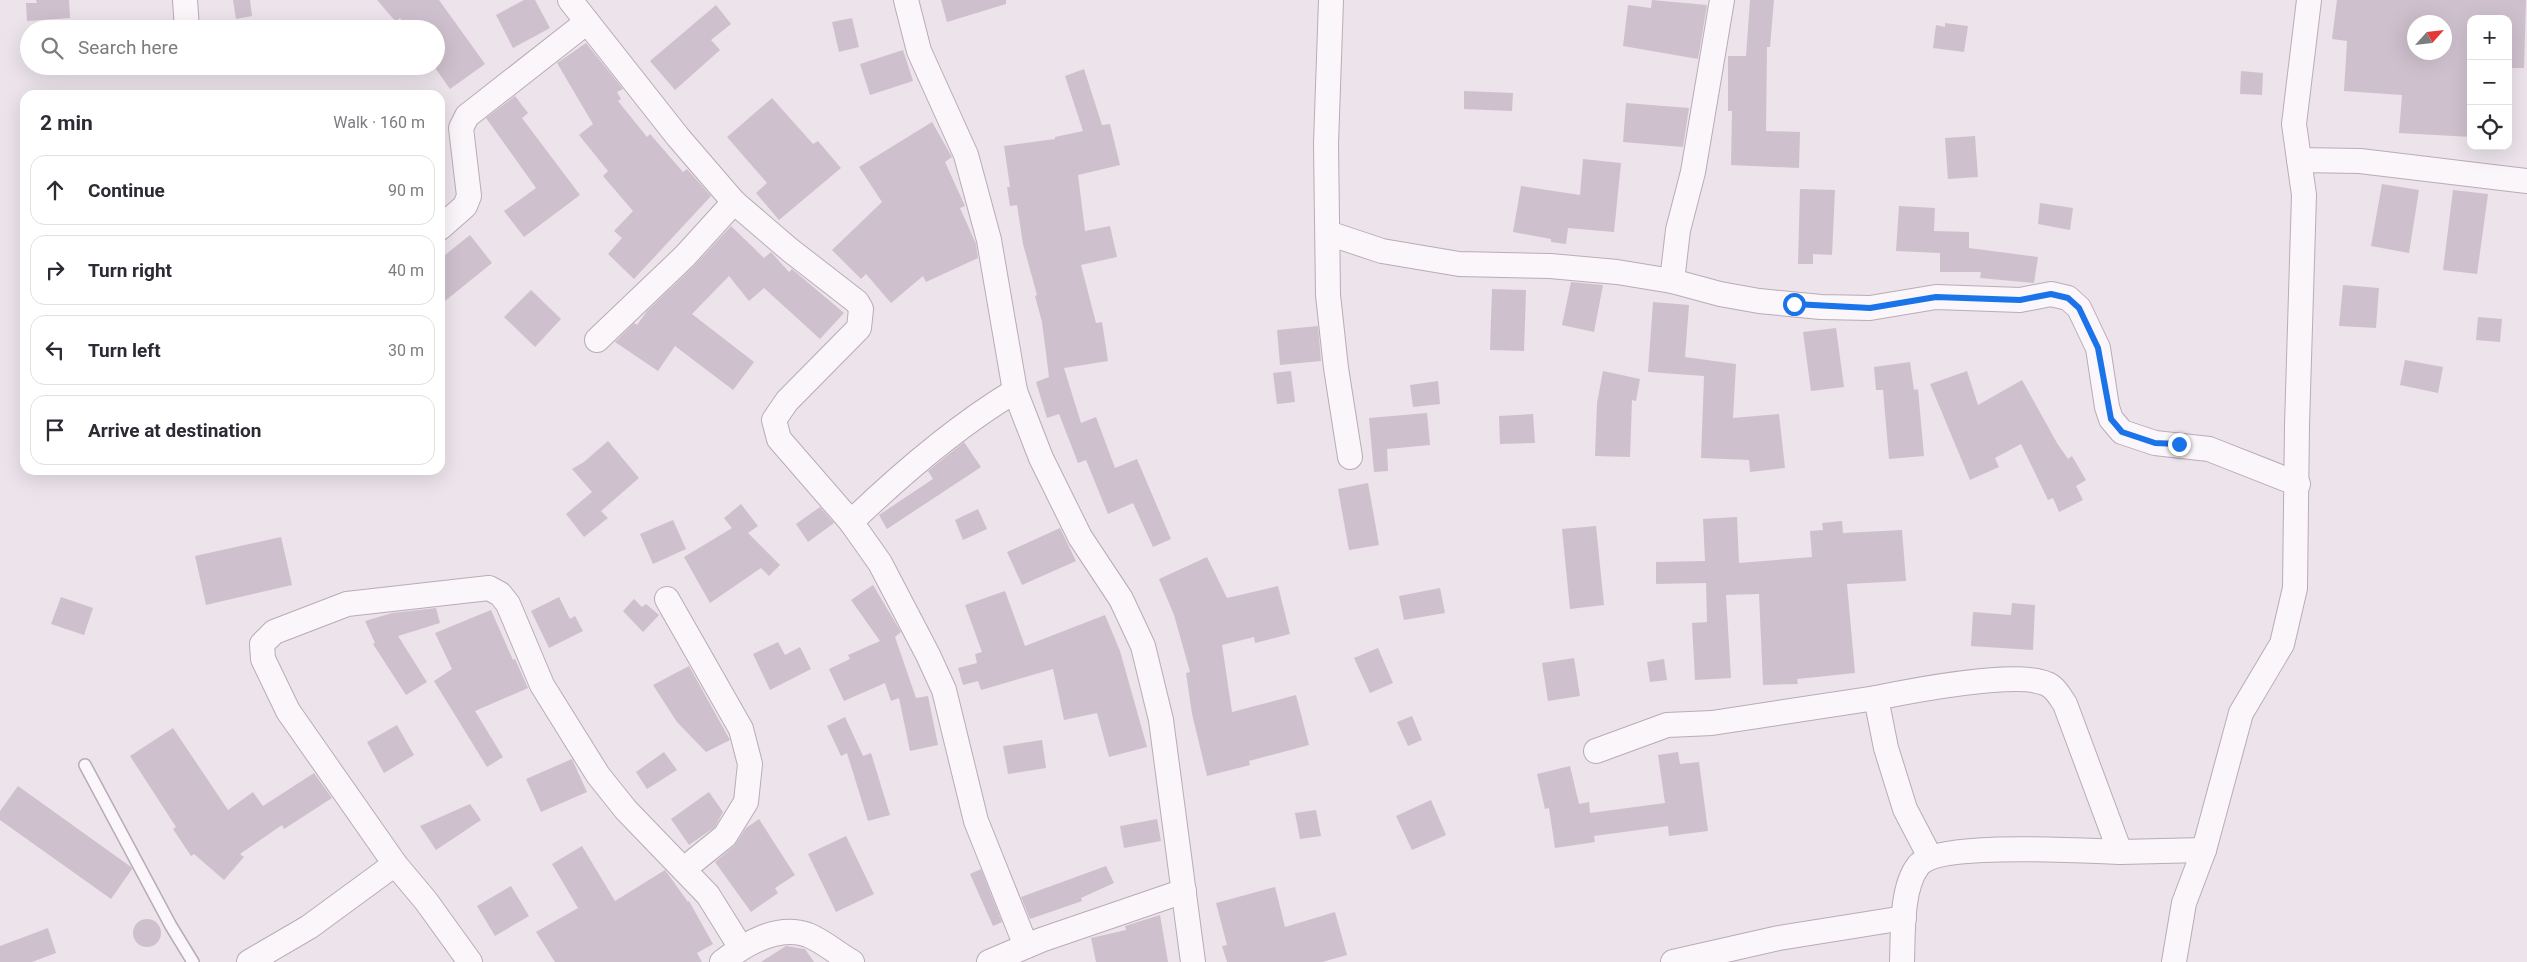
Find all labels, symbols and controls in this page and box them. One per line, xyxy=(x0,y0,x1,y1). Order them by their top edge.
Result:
north arrow xyxy=(2407,15,2452,60)
map controls xyxy=(2467,15,2512,150)
button: + xyxy=(2467,15,2512,60)
search box xyxy=(20,20,445,75)
icon: search xyxy=(38,34,66,62)
text: Search here xyxy=(78,36,178,59)
button: − xyxy=(2467,60,2512,105)
button: locate xyxy=(2467,105,2512,150)
text: 2 min xyxy=(40,111,93,135)
text: Walk · 160 m xyxy=(333,113,425,132)
icon: ahead xyxy=(41,176,69,204)
text: Continue xyxy=(88,179,165,202)
text: 90 m xyxy=(388,181,424,200)
icon: right xyxy=(41,256,69,284)
text: Turn right xyxy=(88,259,172,282)
text: 40 m xyxy=(388,261,424,280)
route start xyxy=(1783,293,1806,316)
icon: left xyxy=(41,336,69,364)
text: Turn left xyxy=(88,339,161,362)
text: 30 m xyxy=(388,341,424,360)
icon: arrive xyxy=(41,416,69,444)
text: Arrive at destination xyxy=(88,419,261,442)
route end xyxy=(2168,433,2191,456)

